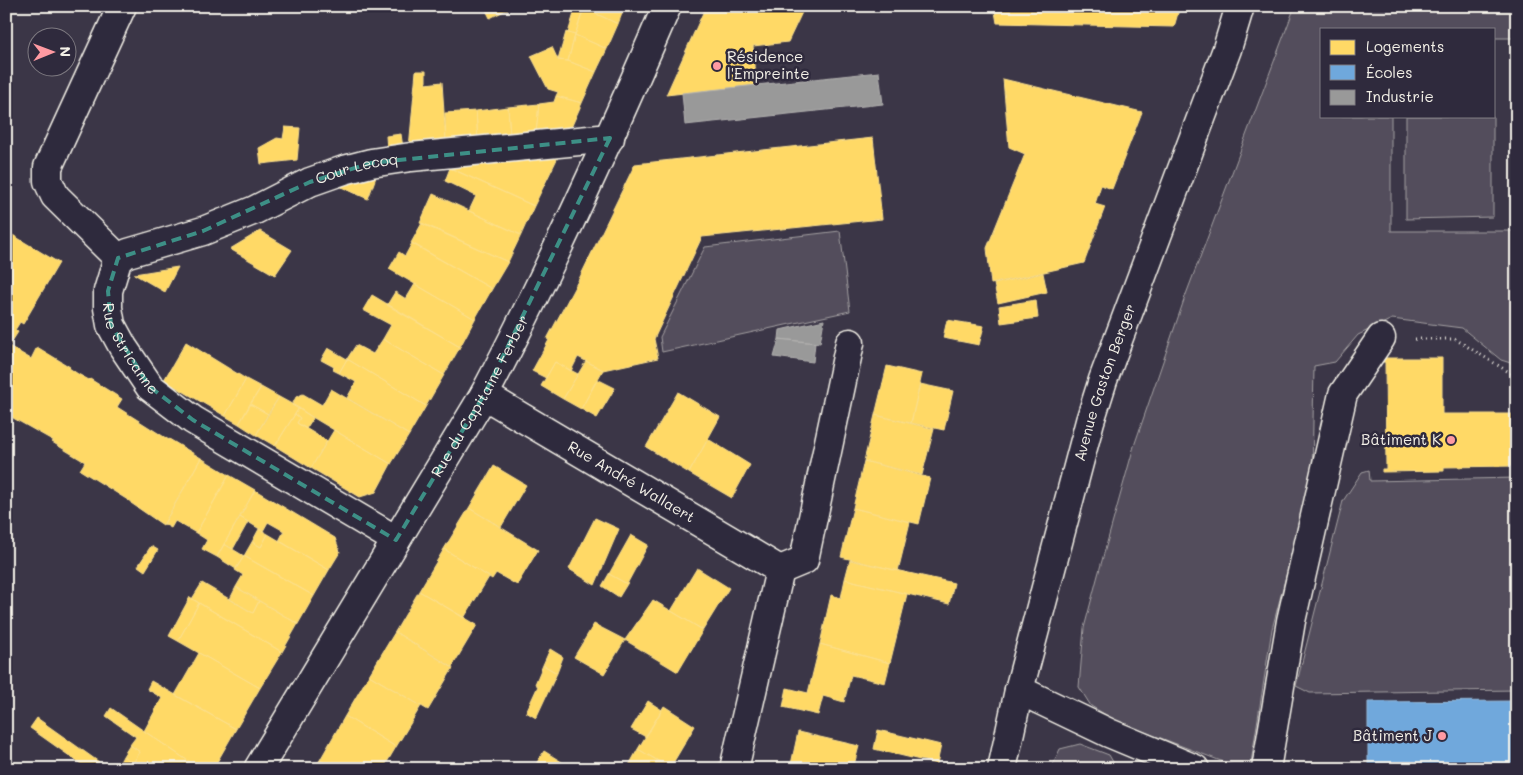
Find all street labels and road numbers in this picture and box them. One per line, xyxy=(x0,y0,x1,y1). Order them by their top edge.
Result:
street label: Cour Lecoq xyxy=(312,148,399,188)
street label: Avenue Gaston Berger xyxy=(1069,301,1140,463)
street label: Rue Stricanne xyxy=(99,303,163,399)
street label: Rue du Capitaine Ferber xyxy=(426,311,533,481)
street label: Rue André Wallaert xyxy=(564,436,699,527)

